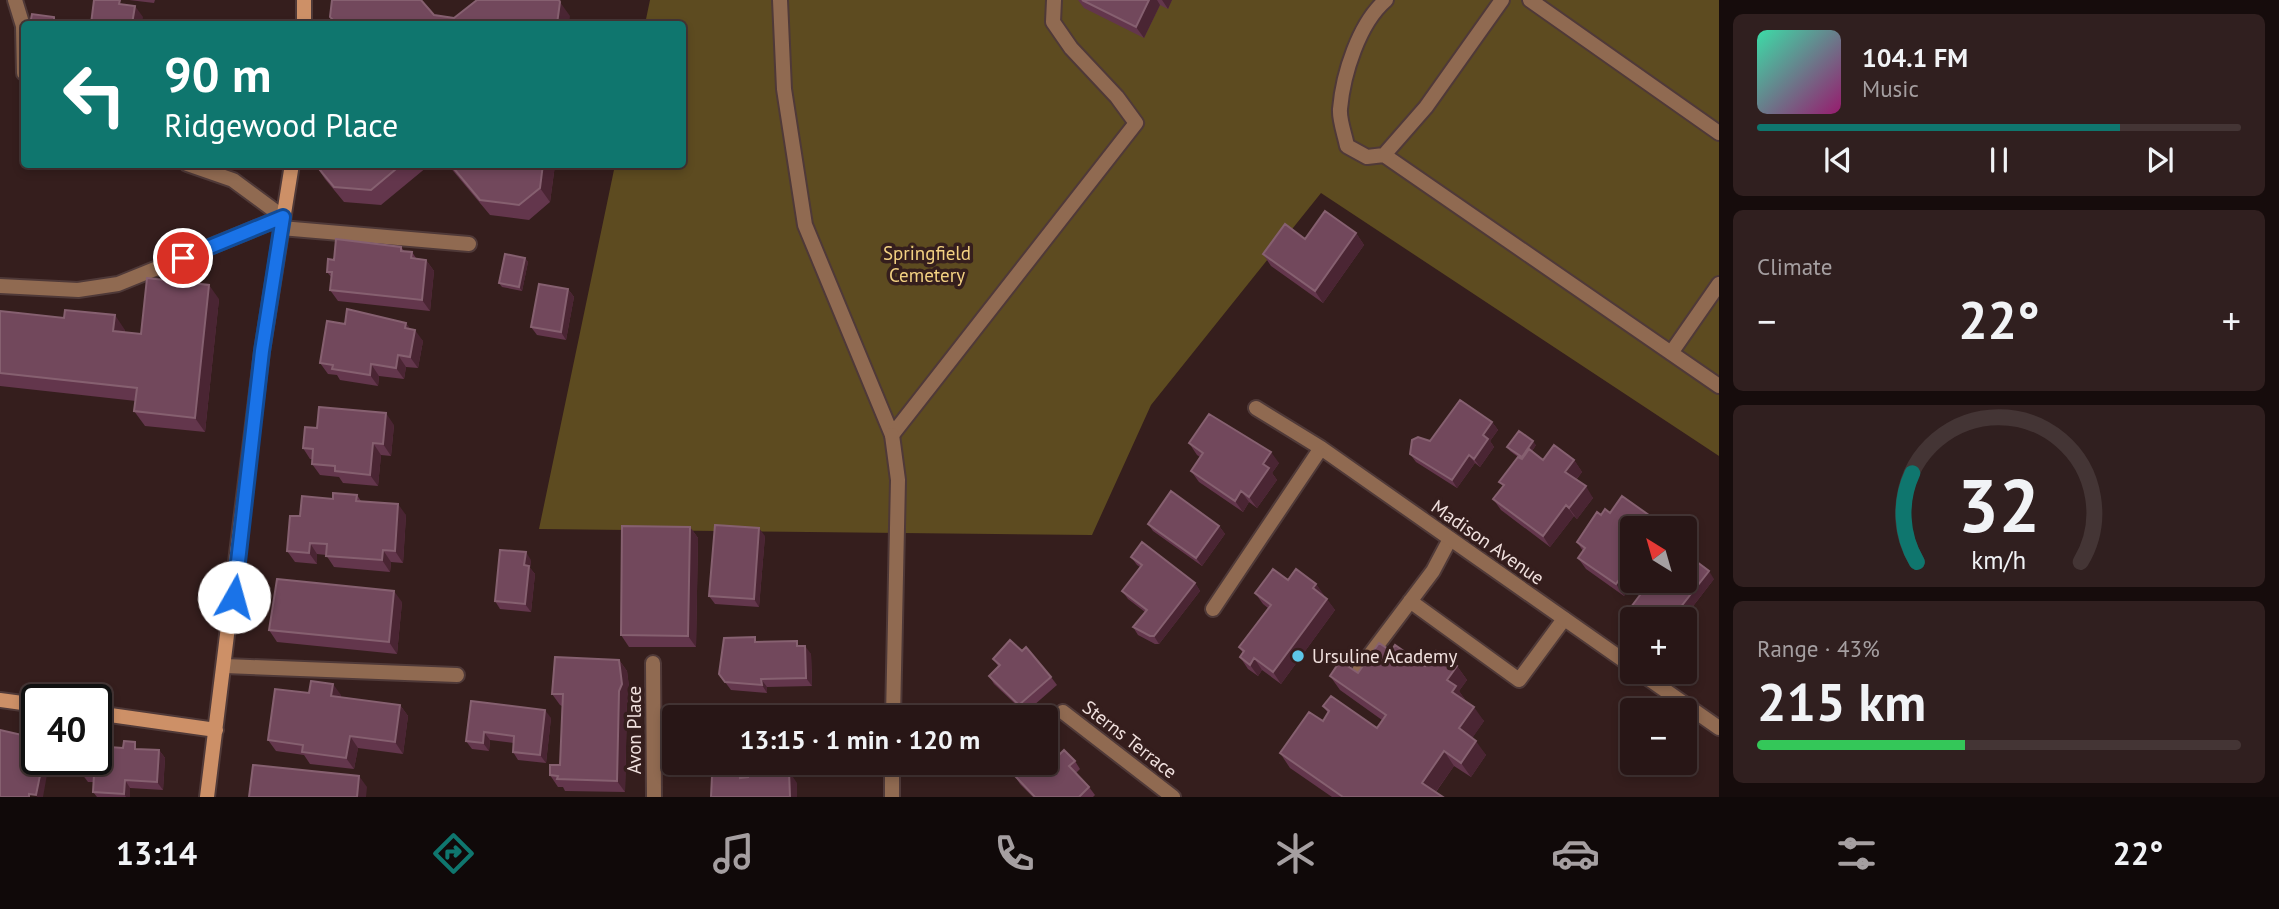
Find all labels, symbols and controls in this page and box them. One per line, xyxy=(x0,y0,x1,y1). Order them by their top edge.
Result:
text: 104.1 FM xyxy=(1862,41,1968,74)
text: 90 m xyxy=(164,42,271,106)
icon: left xyxy=(49,49,140,140)
text: Music xyxy=(1862,74,1919,103)
text: Ridgewood Place xyxy=(164,104,398,146)
icon: previous xyxy=(1819,141,1857,179)
icon: pause xyxy=(1980,141,2018,179)
icon: next xyxy=(2141,141,2179,179)
pin xyxy=(153,228,213,288)
icon: arrive xyxy=(164,239,202,277)
park label: Springfield Cemetery xyxy=(883,241,971,287)
text: Climate xyxy=(1757,252,1832,281)
text: 22° xyxy=(1958,286,2040,353)
text: − xyxy=(1757,296,1776,345)
text: + xyxy=(2222,296,2241,345)
text: 32 xyxy=(1958,459,2040,553)
street label: Madison Avenue xyxy=(1427,494,1549,590)
north arrow xyxy=(1620,516,1698,593)
map controls xyxy=(1620,516,1697,775)
text: km/h xyxy=(1972,544,2026,576)
position arrow xyxy=(197,560,271,634)
button: + xyxy=(1620,607,1697,684)
text: Range · 43% xyxy=(1757,634,1880,663)
place label: Ursuline Academy xyxy=(1312,644,1457,668)
marker: Ursuline Academy xyxy=(1290,648,1306,664)
text: 215 km xyxy=(1757,668,1926,735)
speed limit sign: 40 xyxy=(21,684,112,775)
street label: Avon Place xyxy=(622,686,646,774)
street label: Sterns Terrace xyxy=(1078,695,1182,783)
button: − xyxy=(1620,698,1697,775)
text: 13:15 · 1 min · 120 m xyxy=(740,723,980,756)
icon: directions xyxy=(429,829,478,878)
icon: music xyxy=(709,829,758,878)
icon: phone xyxy=(990,829,1039,878)
icon: climate xyxy=(1271,829,1320,878)
icon: car xyxy=(1551,829,1600,878)
icon: filters xyxy=(1832,829,1881,878)
text: 13:14 xyxy=(116,832,197,874)
text: 22° xyxy=(2113,832,2163,874)

